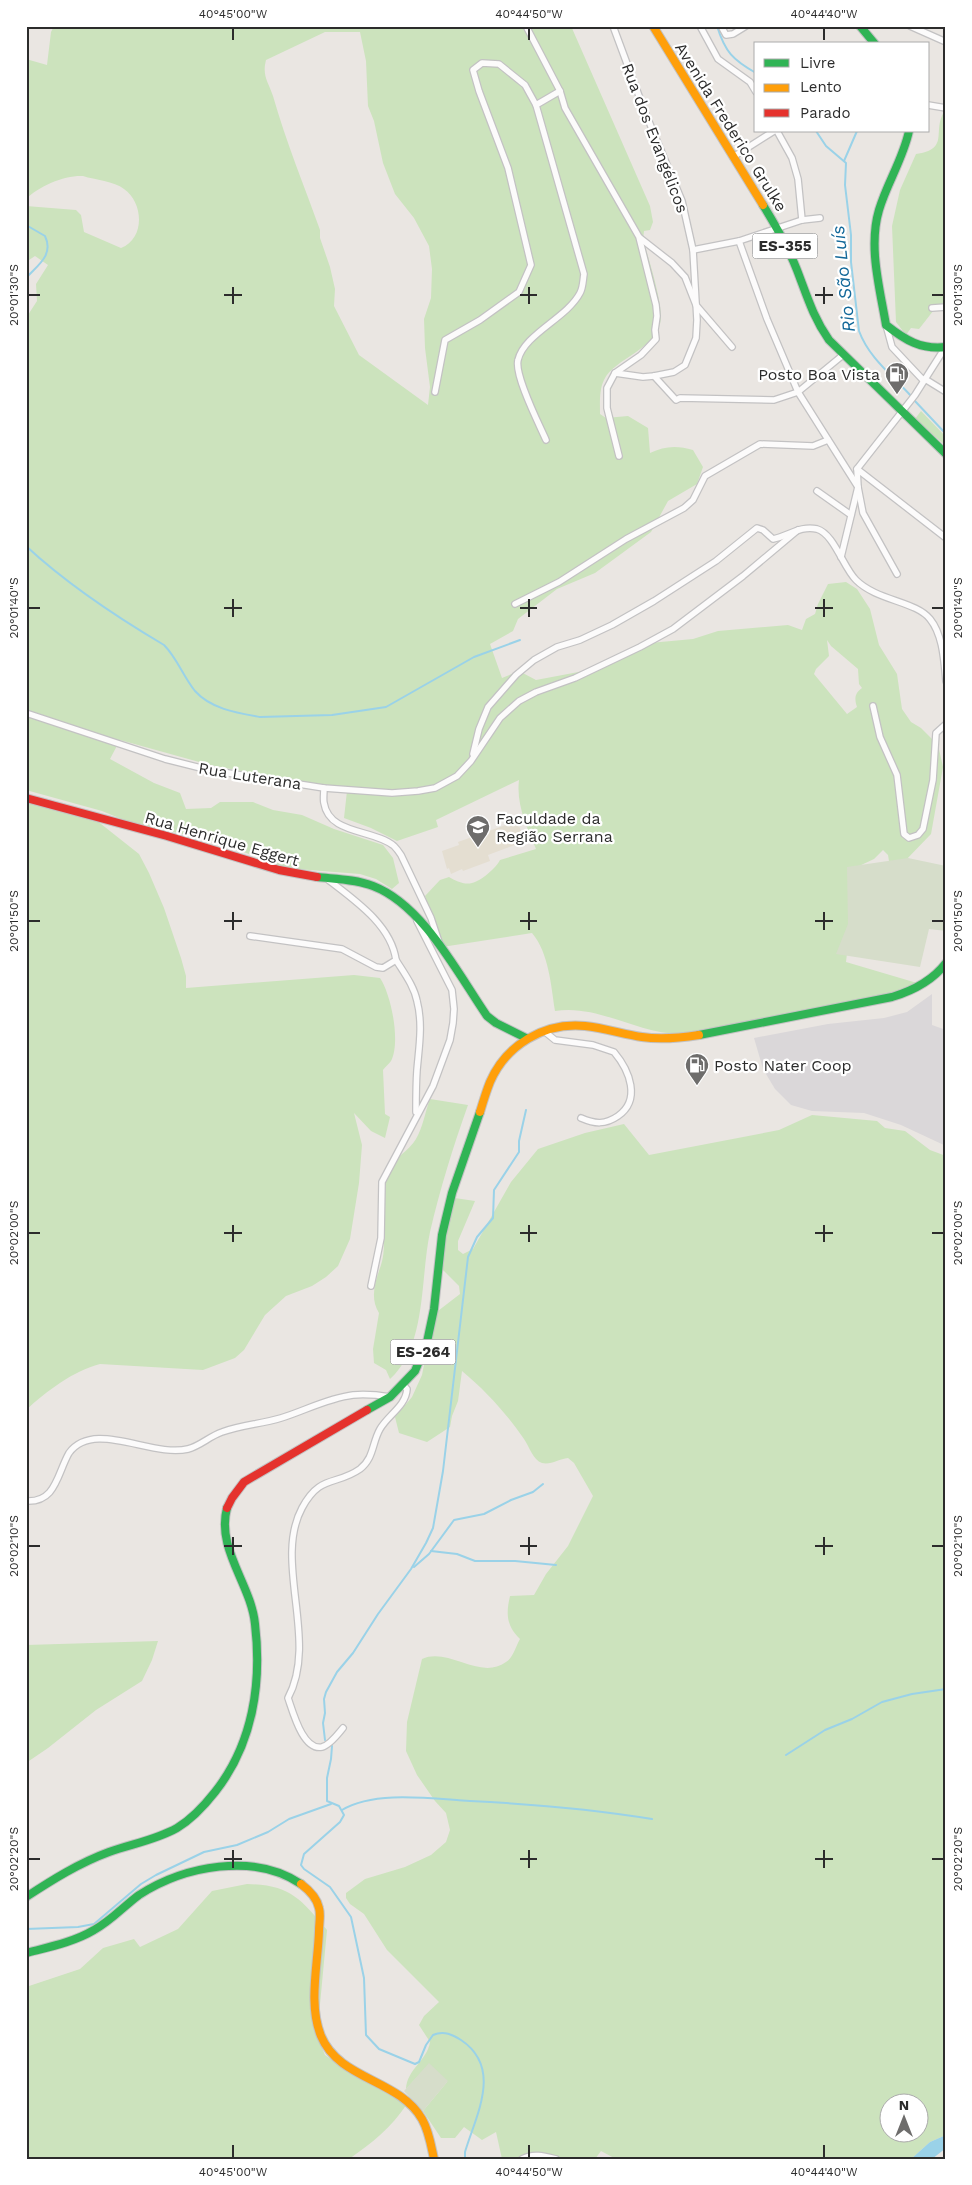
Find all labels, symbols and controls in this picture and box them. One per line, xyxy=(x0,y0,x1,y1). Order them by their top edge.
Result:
text: 40°45'00"W xyxy=(199,7,268,21)
text: 40°44'50"W xyxy=(495,7,563,21)
text: 40°44'40"W xyxy=(791,7,858,21)
street label: Avenida Frederico Grulke xyxy=(671,39,791,215)
legend xyxy=(754,42,930,132)
text: Livre xyxy=(800,54,835,72)
street label: Rua dos Evangélicos xyxy=(618,61,692,215)
text: Lento xyxy=(800,78,842,96)
text: Parado xyxy=(800,104,850,122)
water label: Rio São Luís xyxy=(827,225,859,333)
road number: ES-355 xyxy=(752,234,818,258)
text: 20°01'30"S xyxy=(7,264,21,326)
text: 20°01'30"S xyxy=(951,264,965,326)
fuel station icon: Posto Boa Vista xyxy=(884,361,910,395)
place label: Posto Boa Vista xyxy=(758,365,880,384)
text: 20°01'40"S xyxy=(7,577,21,639)
text: 20°01'40"S xyxy=(951,577,965,639)
street label: Rua Luterana xyxy=(197,758,303,794)
street label: Rua Henrique Eggert xyxy=(143,808,302,870)
place label: Faculdade da Região Serrana xyxy=(496,809,613,846)
school or university icon: Faculdade da Região Serrana xyxy=(465,814,491,848)
text: 20°01'50"S xyxy=(7,890,21,952)
text: 20°01'50"S xyxy=(951,890,965,952)
fuel station icon: Posto Nater Coop xyxy=(684,1052,710,1086)
place label: Posto Nater Coop xyxy=(714,1056,852,1075)
text: 20°02'00"S xyxy=(7,1201,21,1265)
text: 20°02'00"S xyxy=(951,1201,965,1265)
road number: ES-264 xyxy=(390,1340,456,1364)
text: 20°02'10"S xyxy=(7,1515,21,1577)
text: 20°02'10"S xyxy=(951,1515,965,1577)
text: 20°02'20"S xyxy=(7,1827,21,1891)
text: 20°02'20"S xyxy=(951,1827,965,1891)
north arrow xyxy=(880,2092,930,2142)
text: N xyxy=(899,2097,909,2113)
text: 40°45'00"W xyxy=(199,2165,268,2179)
text: 40°44'50"W xyxy=(495,2165,563,2179)
text: 40°44'40"W xyxy=(791,2165,858,2179)

